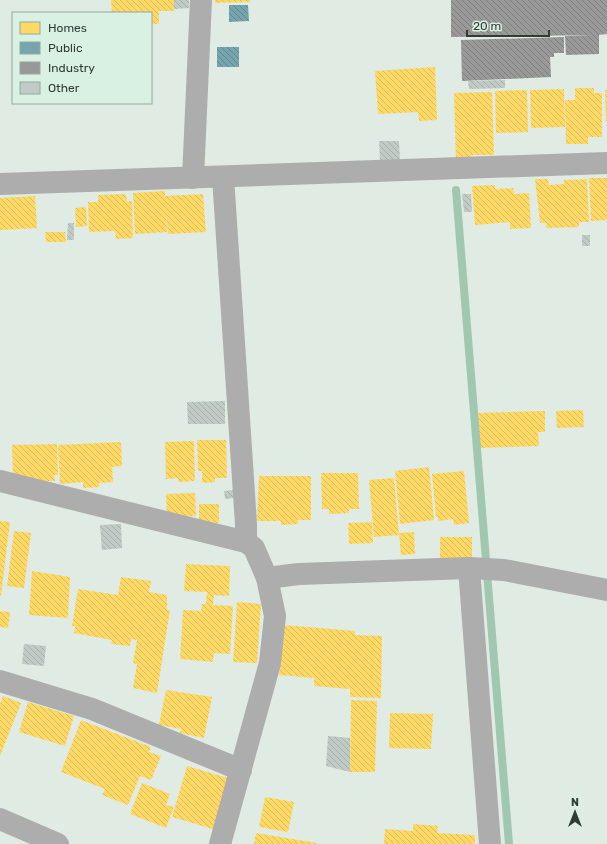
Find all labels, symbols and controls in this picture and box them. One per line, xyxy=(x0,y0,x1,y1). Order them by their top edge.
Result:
legend xyxy=(12,12,152,104)
scale bar xyxy=(467,12,549,38)
text: 20 m xyxy=(473,19,501,33)
text: Homes xyxy=(48,21,87,35)
text: Public xyxy=(48,41,83,55)
text: Industry xyxy=(48,61,95,75)
text: Other xyxy=(48,81,80,95)
north arrow xyxy=(555,792,595,832)
text: N xyxy=(571,796,579,809)

